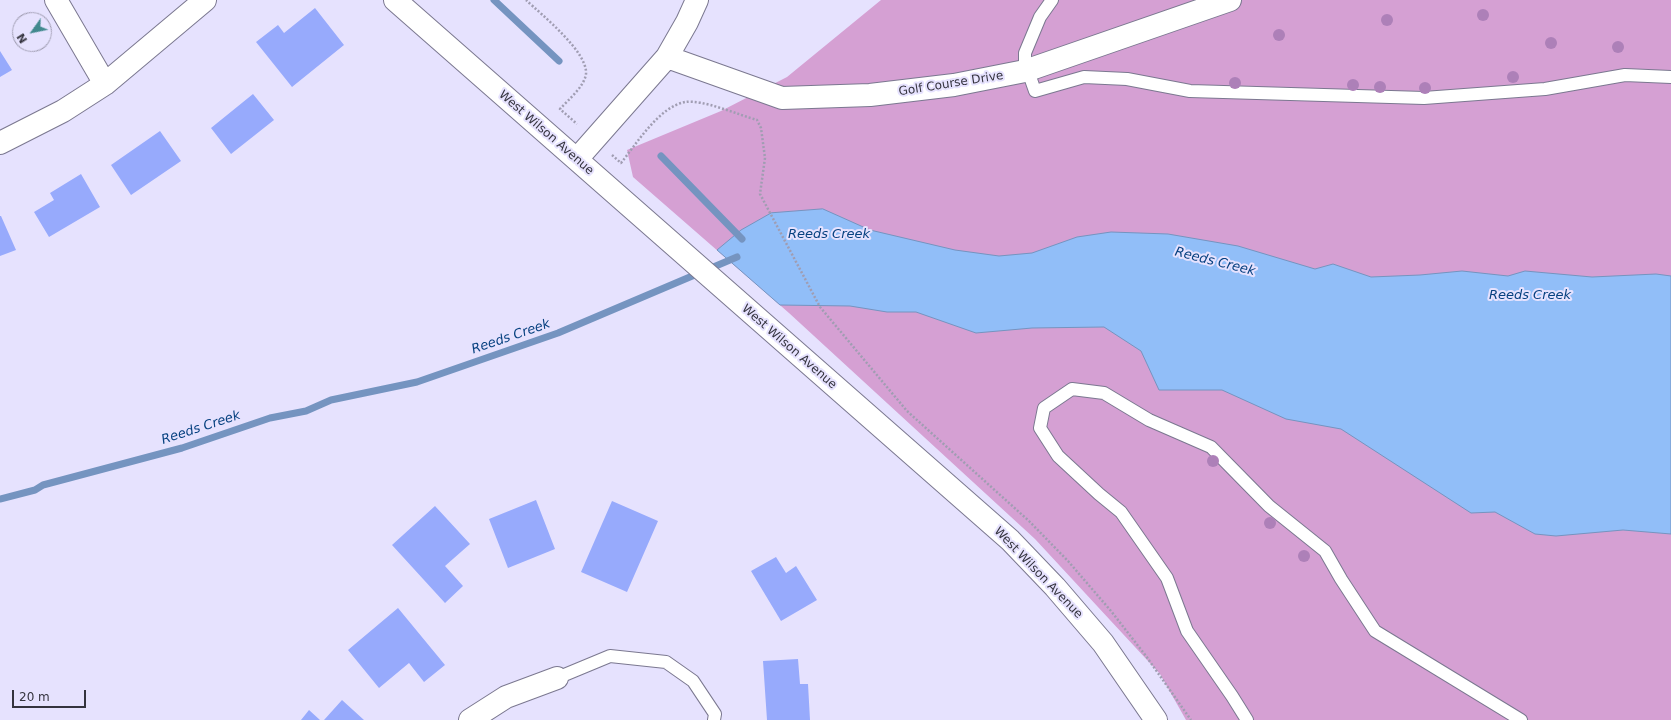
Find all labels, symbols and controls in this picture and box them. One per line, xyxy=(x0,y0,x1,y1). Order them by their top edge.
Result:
north arrow xyxy=(12,12,52,52)
text: N xyxy=(14,31,30,46)
street label: Golf Course Drive xyxy=(898,69,1004,99)
street label: West Wilson Avenue xyxy=(496,88,596,178)
water label: Reeds Creek xyxy=(788,227,870,243)
water label: Reeds Creek xyxy=(1173,244,1257,280)
water label: Reeds Creek xyxy=(1489,288,1571,304)
street label: West Wilson Avenue xyxy=(739,302,839,392)
water label: Reeds Creek xyxy=(470,316,552,358)
water label: Reeds Creek xyxy=(160,408,242,448)
street label: West Wilson Avenue xyxy=(991,524,1085,622)
scale bar xyxy=(14,682,88,708)
text: 20 m xyxy=(19,690,50,704)

